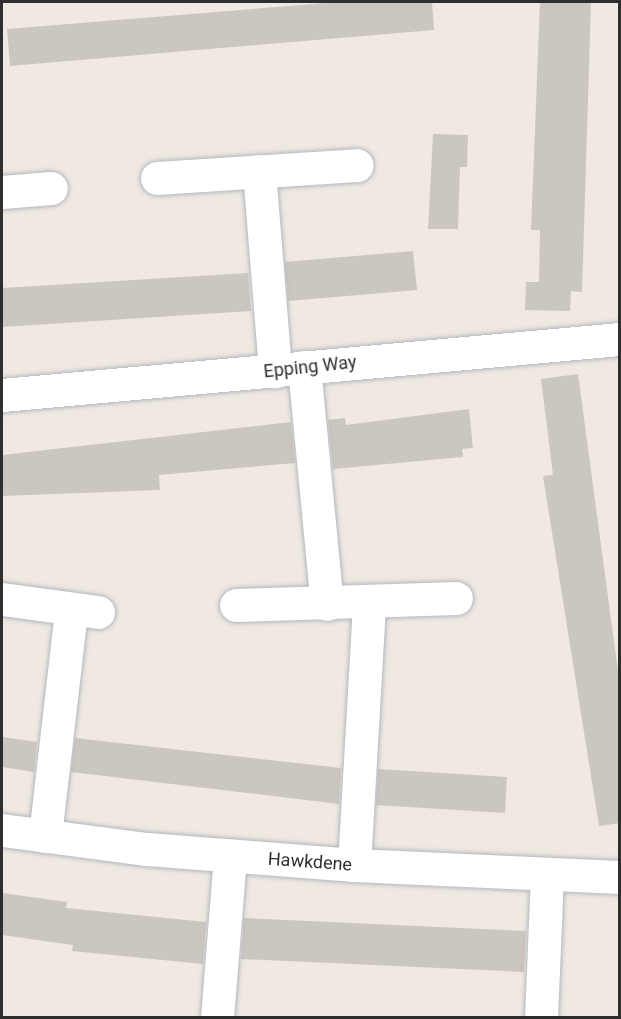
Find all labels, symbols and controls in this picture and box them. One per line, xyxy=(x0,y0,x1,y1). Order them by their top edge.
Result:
street label: Epping Way xyxy=(263,351,357,383)
street label: Hawkdene xyxy=(267,848,353,876)

